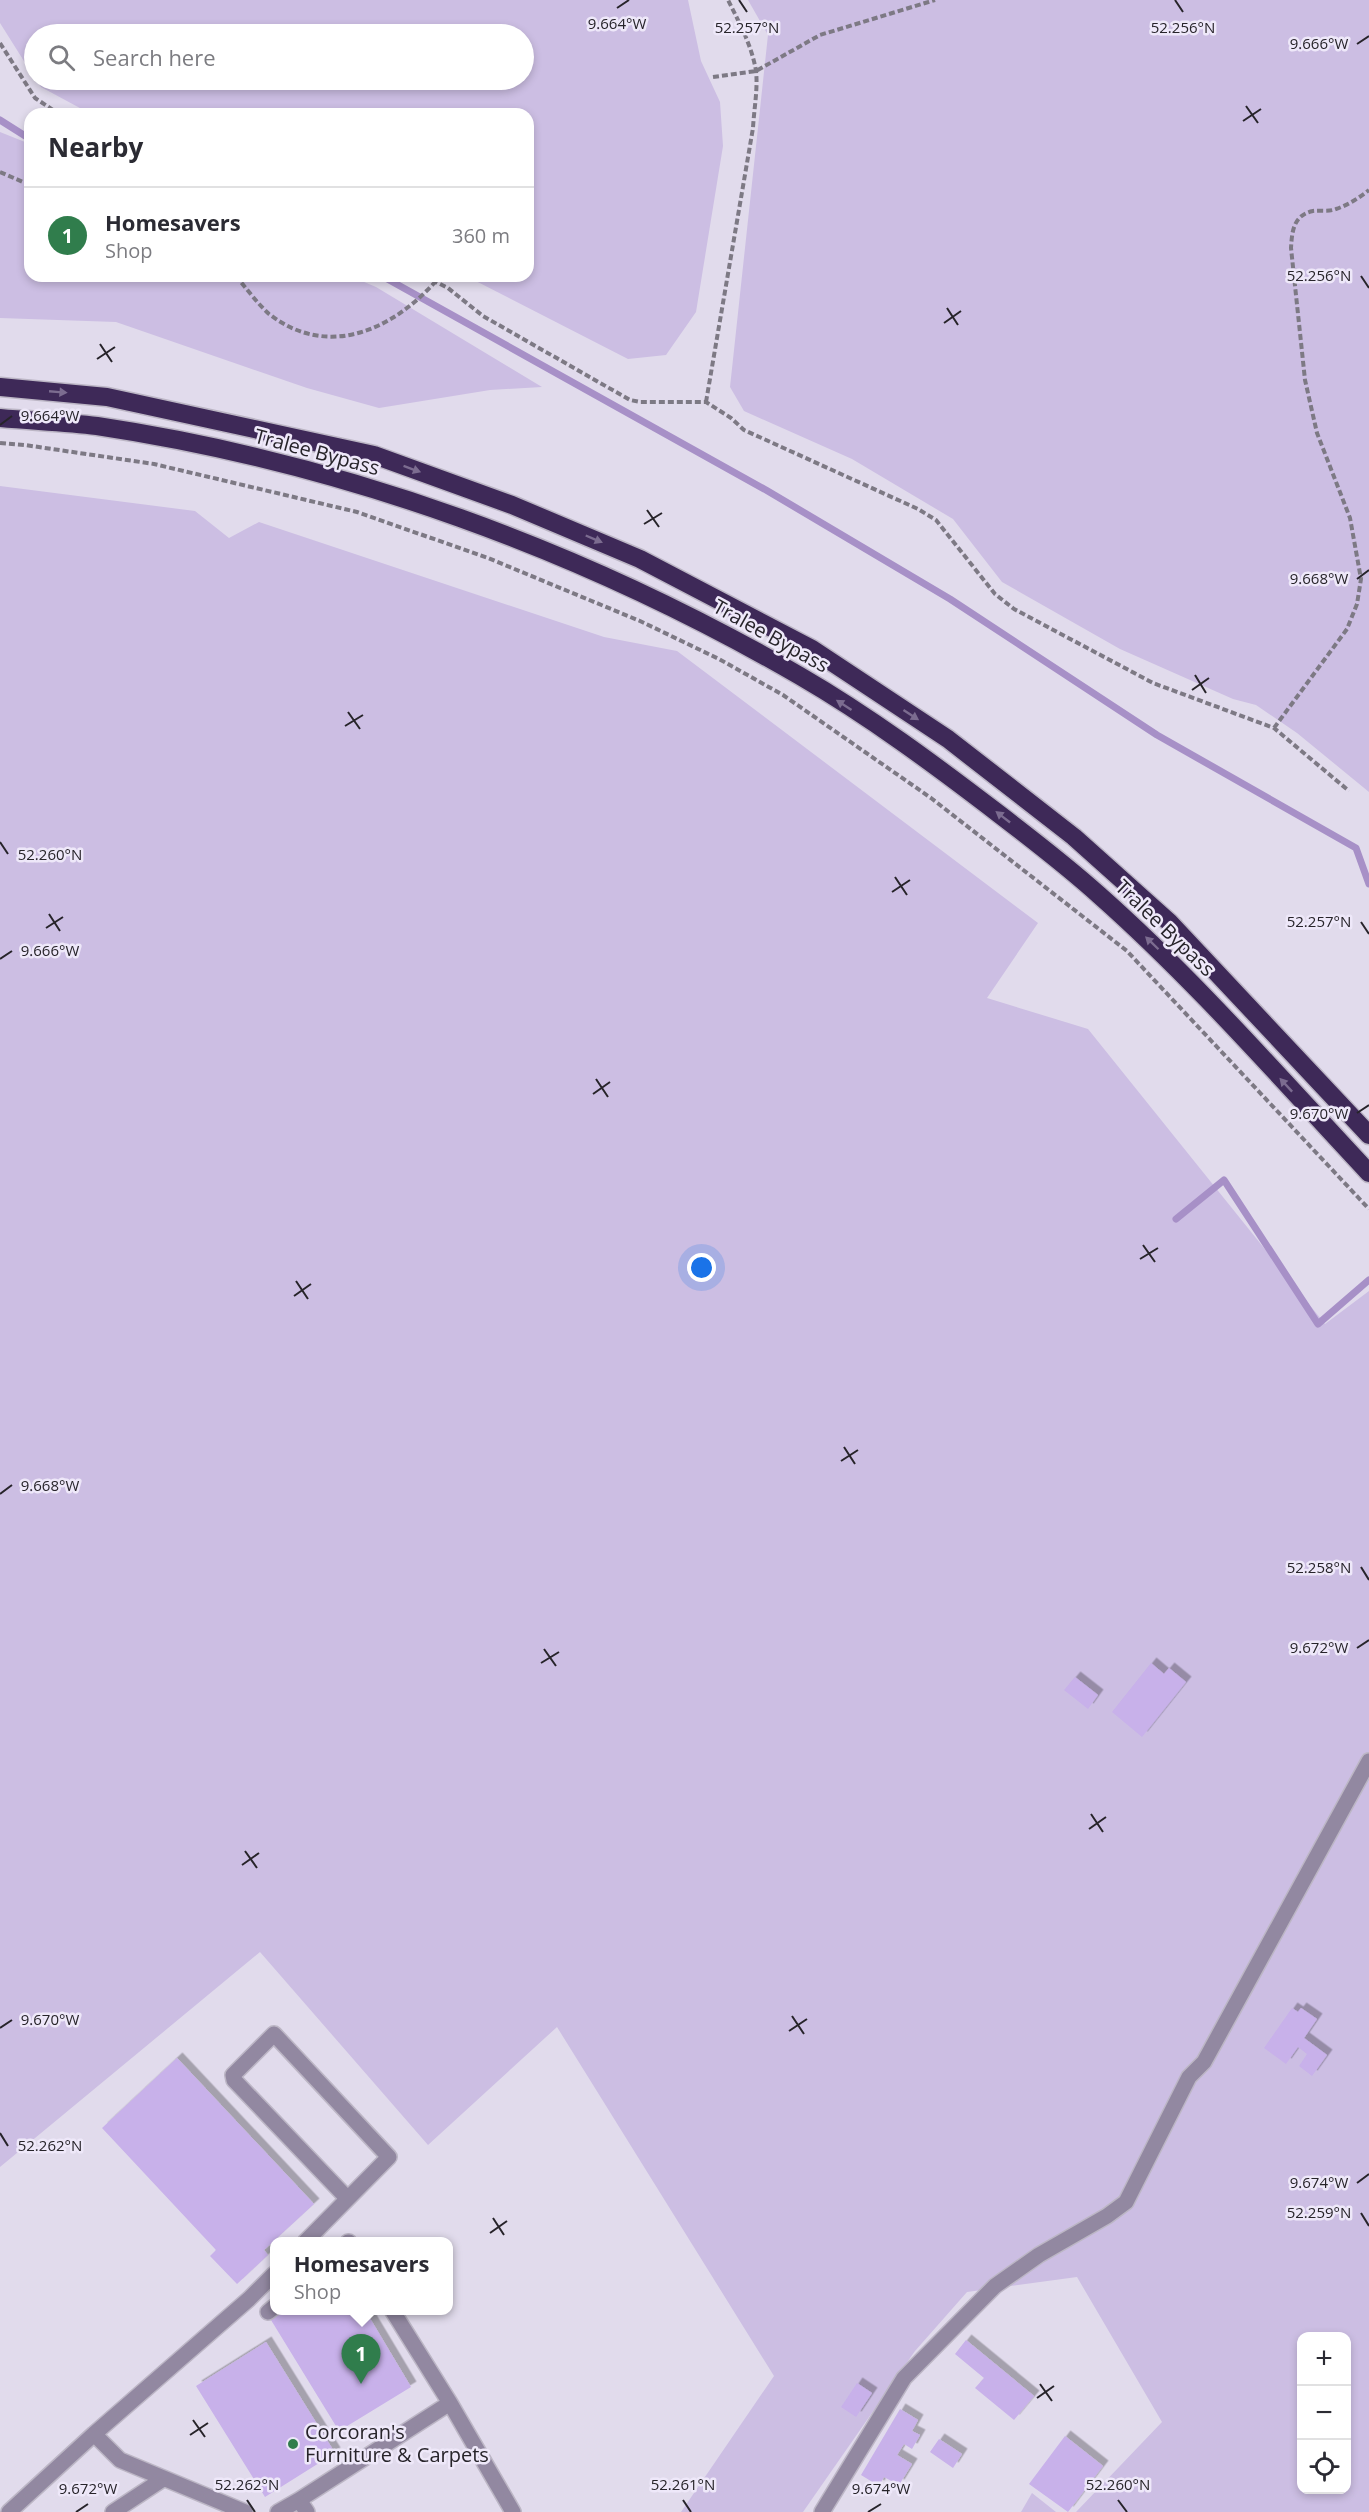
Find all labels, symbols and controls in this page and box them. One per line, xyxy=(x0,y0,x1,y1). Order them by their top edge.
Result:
text: 9.664°W xyxy=(588,13,646,33)
text: 52.257°N xyxy=(715,17,779,37)
text: 52.256°N xyxy=(1151,17,1215,37)
search box xyxy=(24,24,534,90)
text: 9.666°W xyxy=(1290,33,1348,53)
icon: search xyxy=(45,41,78,74)
text: Search here xyxy=(93,42,216,72)
text: Nearby xyxy=(48,129,143,165)
text: Homesavers xyxy=(105,207,241,237)
text: 1 xyxy=(62,222,73,249)
text: 360 m xyxy=(452,222,510,249)
text: Shop xyxy=(105,237,153,264)
text: 52.256°N xyxy=(1287,265,1351,285)
one-way arrow xyxy=(49,387,68,397)
text: 9.664°W xyxy=(21,405,79,425)
street label: Tralee Bypass xyxy=(252,422,383,481)
one-way arrow xyxy=(403,465,421,474)
one-way arrow xyxy=(585,535,603,545)
text: 9.668°W xyxy=(1290,568,1348,588)
street label: Tralee Bypass xyxy=(709,593,834,678)
one-way arrow xyxy=(836,699,852,710)
one-way arrow xyxy=(903,709,919,720)
one-way arrow xyxy=(995,812,1010,824)
text: 52.260°N xyxy=(18,844,82,864)
street label: Tralee Bypass xyxy=(1110,873,1221,982)
text: 52.257°N xyxy=(1287,911,1351,931)
one-way arrow xyxy=(1144,936,1159,950)
text: 9.666°W xyxy=(21,940,79,960)
one-way arrow xyxy=(1279,1077,1293,1092)
text: 9.670°W xyxy=(1290,1103,1348,1123)
your location xyxy=(687,1253,716,1282)
text: 9.668°W xyxy=(21,1475,79,1495)
text: 52.258°N xyxy=(1287,1557,1351,1577)
text: 9.672°W xyxy=(1290,1637,1348,1657)
text: 9.670°W xyxy=(21,2009,79,2029)
text: 52.262°N xyxy=(18,2135,82,2155)
text: 9.674°W xyxy=(1290,2172,1348,2192)
text: 52.259°N xyxy=(1287,2202,1351,2222)
popup xyxy=(270,2237,453,2315)
text: Homesavers xyxy=(294,2248,429,2278)
text: Shop xyxy=(294,2278,341,2305)
map controls xyxy=(1297,2332,1351,2494)
button: + xyxy=(1297,2332,1351,2386)
pin: 1 xyxy=(342,2334,380,2384)
button: − xyxy=(1297,2386,1351,2440)
place label: Corcoran's Furniture & Carpets xyxy=(305,2418,489,2468)
marker: Corcoran's Furniture & Carpets xyxy=(286,2437,300,2451)
button: locate xyxy=(1297,2440,1351,2494)
text: 52.262°N xyxy=(215,2474,279,2494)
text: 52.261°N xyxy=(651,2474,715,2494)
text: 52.260°N xyxy=(1086,2474,1150,2494)
text: 9.672°W xyxy=(59,2478,117,2498)
text: 9.674°W xyxy=(852,2478,910,2498)

